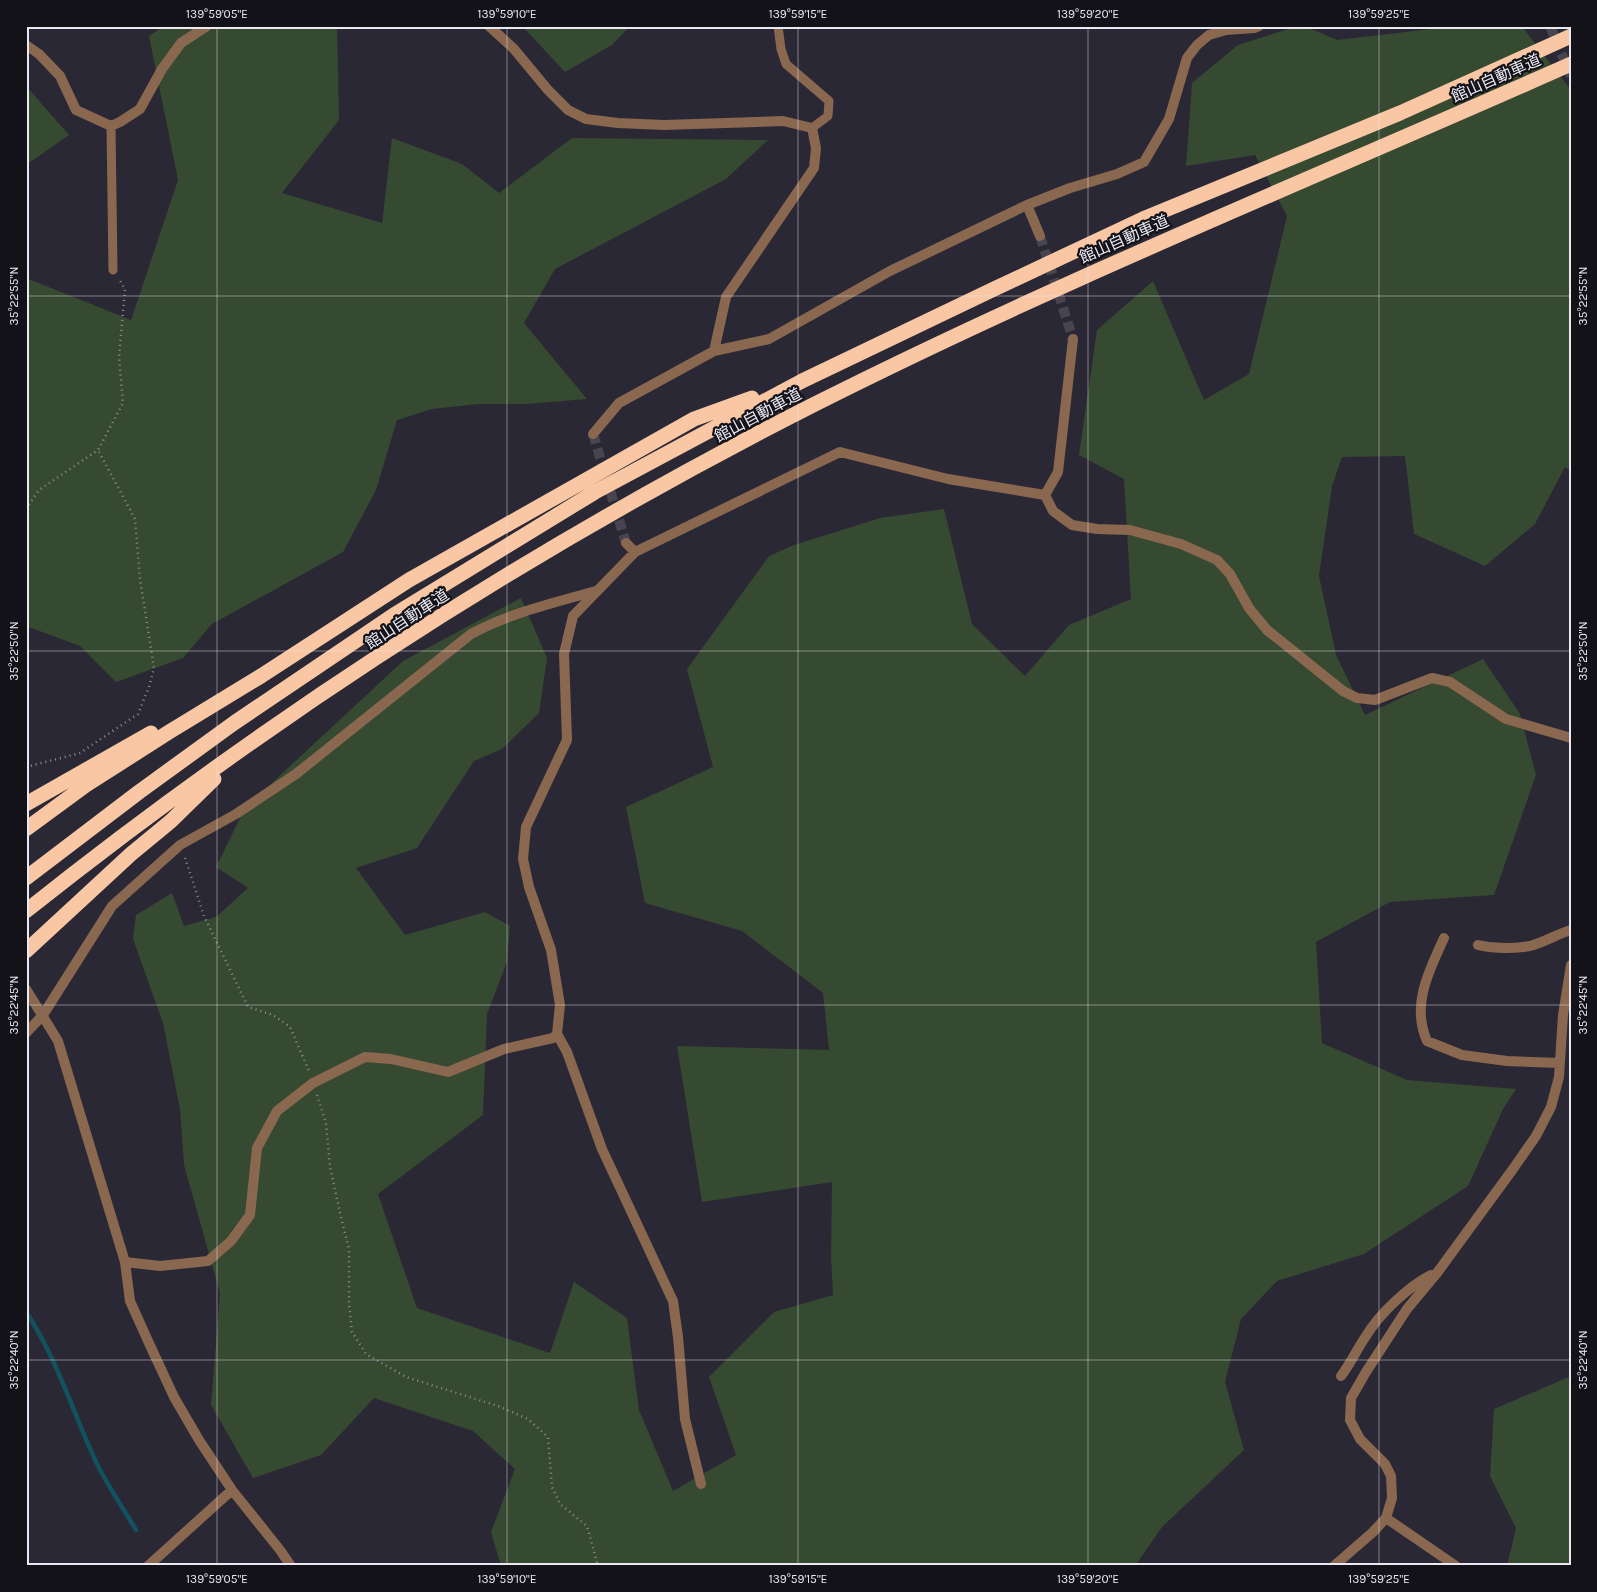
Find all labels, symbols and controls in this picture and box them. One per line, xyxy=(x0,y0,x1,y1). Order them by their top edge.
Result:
text: 139°59'05"E xyxy=(186,7,248,21)
text: 139°59'10"E xyxy=(478,7,536,21)
text: 139°59'15"E xyxy=(769,7,827,21)
text: 139°59'20"E xyxy=(1057,7,1119,21)
text: 139°59'25"E xyxy=(1348,7,1410,21)
street label: 館山自動車道 xyxy=(1448,50,1544,106)
street label: 館山自動車道 xyxy=(1076,211,1172,267)
text: 35°22'55"N xyxy=(7,267,21,325)
text: 35°22'55"N xyxy=(1576,267,1590,325)
street label: 館山自動車道 xyxy=(711,384,805,446)
street label: 館山自動車道 xyxy=(362,585,452,653)
text: 35°22'50"N xyxy=(7,621,21,681)
text: 35°22'50"N xyxy=(1576,621,1590,681)
text: 35°22'45"N xyxy=(7,976,21,1034)
text: 35°22'45"N xyxy=(1576,976,1590,1034)
text: 35°22'40"N xyxy=(7,1330,21,1390)
text: 35°22'40"N xyxy=(1576,1330,1590,1390)
text: 139°59'05"E xyxy=(186,1572,248,1586)
text: 139°59'10"E xyxy=(478,1572,536,1586)
text: 139°59'15"E xyxy=(769,1572,827,1586)
text: 139°59'20"E xyxy=(1057,1572,1119,1586)
text: 139°59'25"E xyxy=(1348,1572,1410,1586)

